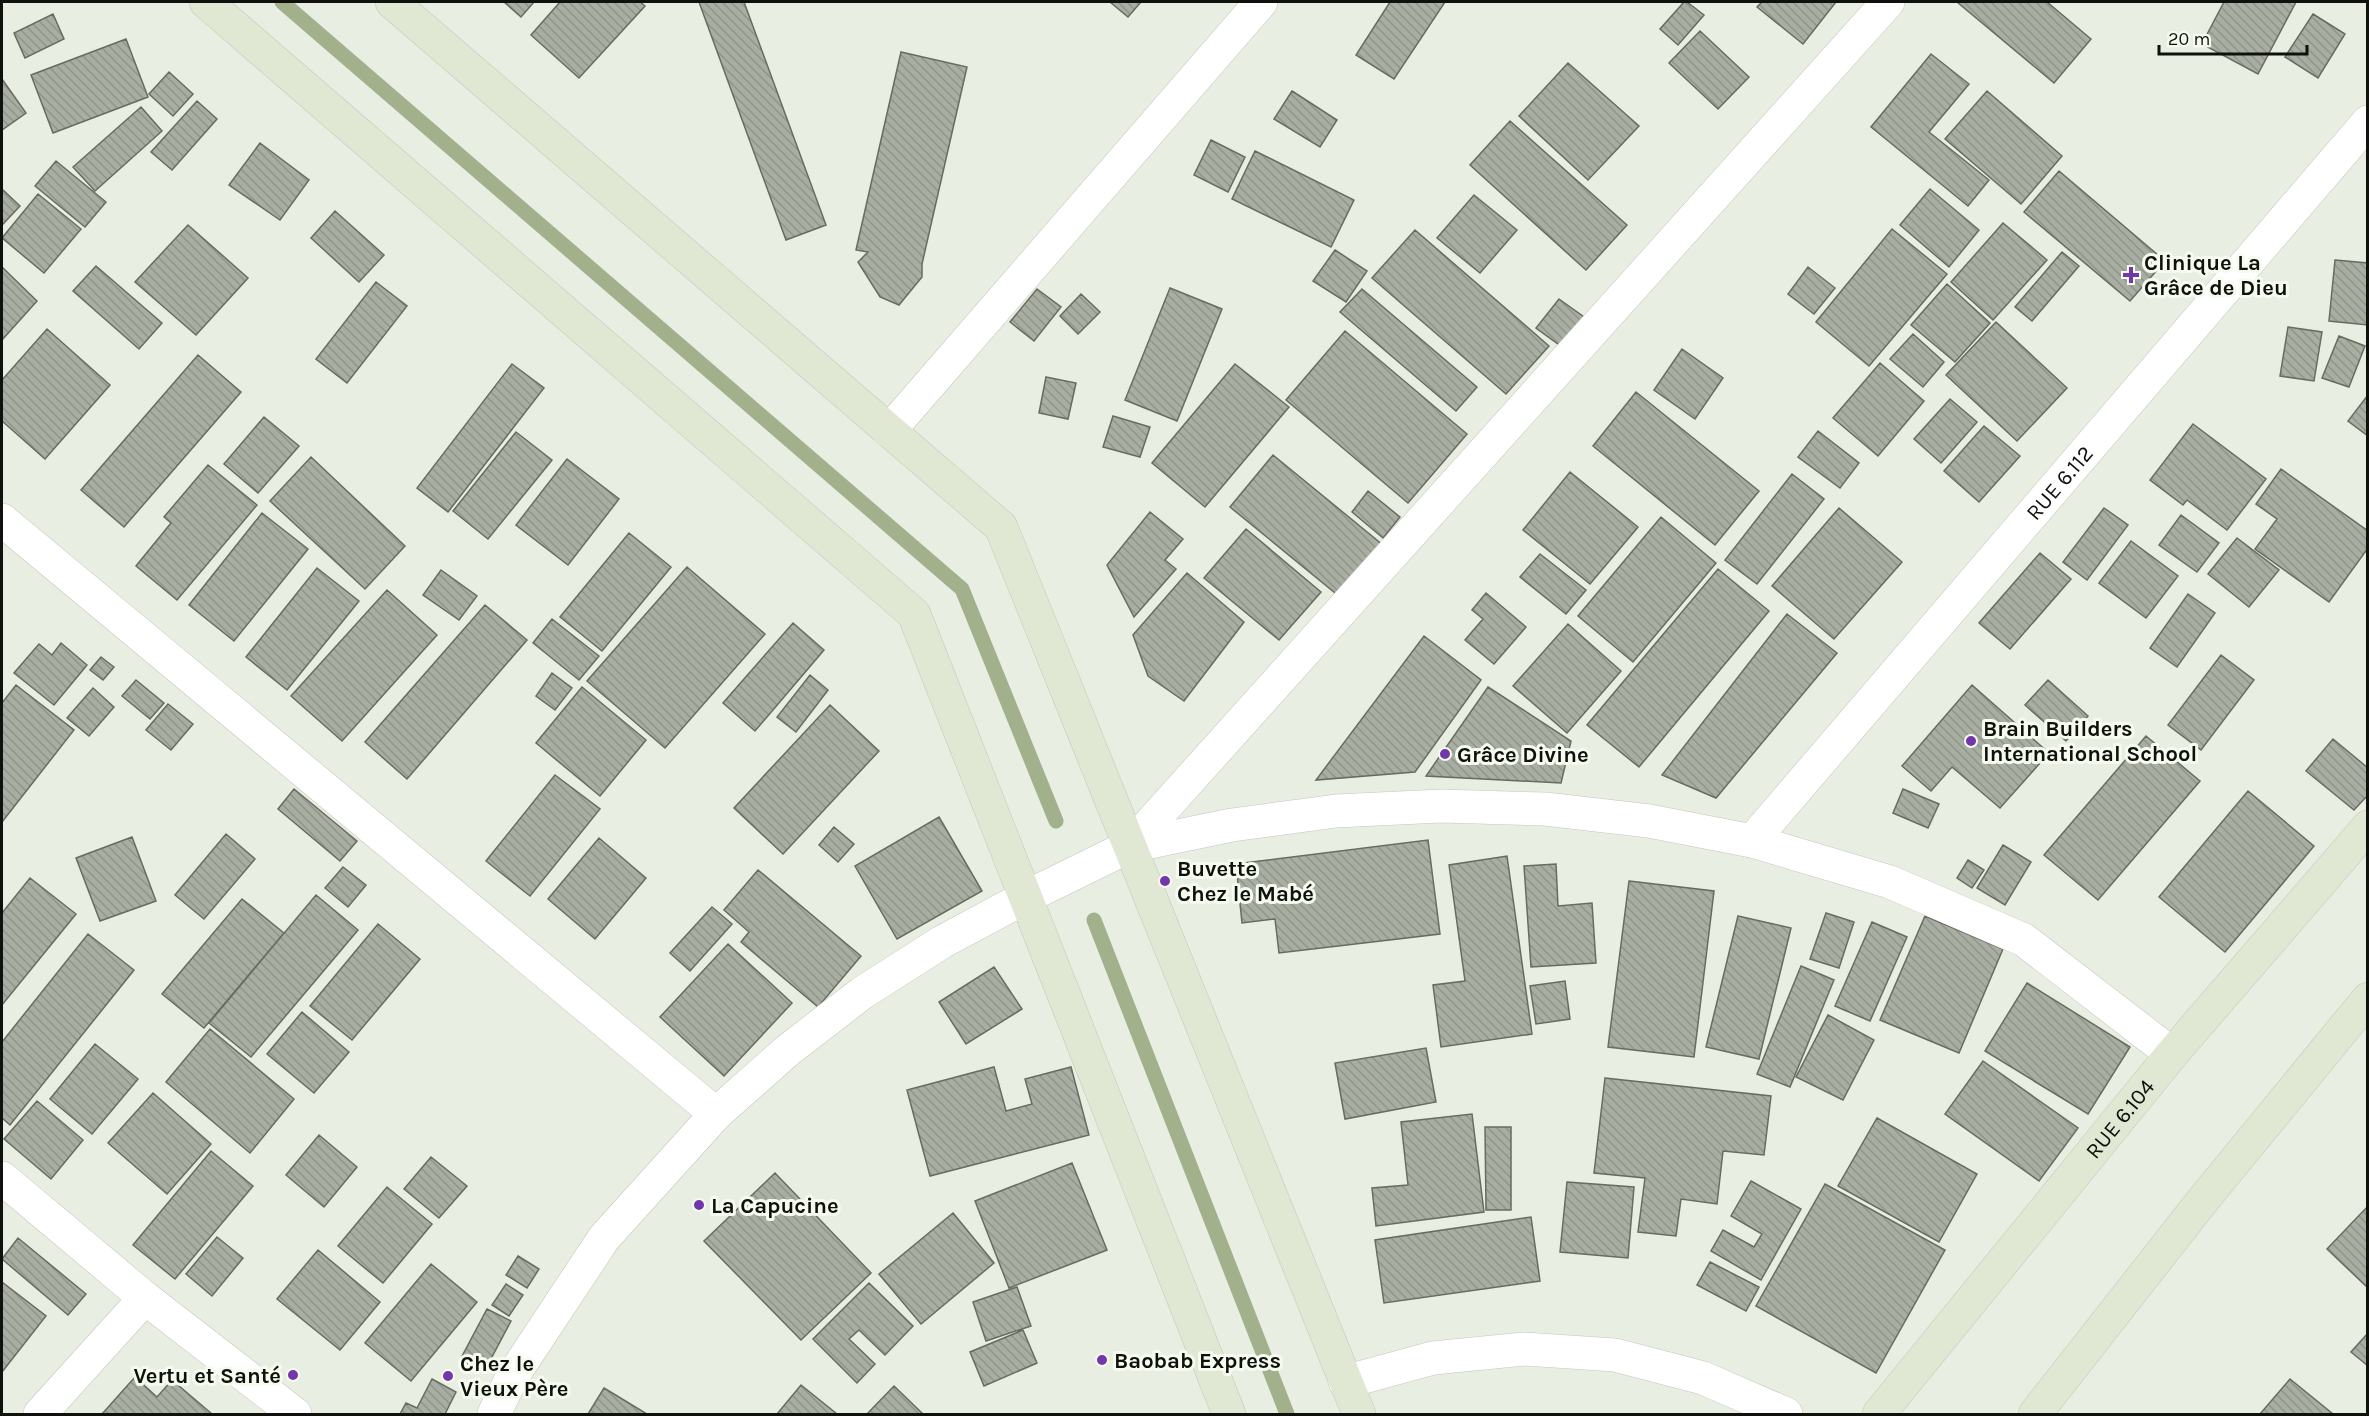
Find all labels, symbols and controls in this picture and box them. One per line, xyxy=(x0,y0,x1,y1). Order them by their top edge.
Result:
scale bar xyxy=(2159,18,2308,56)
text: 20 m xyxy=(2168,28,2210,50)
place label: Clinique La Grâce de Dieu xyxy=(2144,250,2288,301)
marker: Clinique La Grâce de Dieu xyxy=(2122,266,2140,284)
street label: RUE 6.112 xyxy=(2021,441,2099,526)
place label: Brain Builders International School xyxy=(1983,716,2197,767)
marker: Brain Builders International School xyxy=(1964,734,1978,748)
place label: Grâce Divine xyxy=(1457,742,1589,768)
marker: Grâce Divine xyxy=(1438,747,1452,761)
place label: Buvette Chez le Mabé xyxy=(1177,856,1314,907)
marker: Buvette Chez le Mabé xyxy=(1158,874,1172,888)
street label: RUE 6.104 xyxy=(2080,1074,2160,1164)
place label: La Capucine xyxy=(711,1193,839,1219)
marker: La Capucine xyxy=(692,1198,706,1212)
place label: Baobab Express xyxy=(1114,1348,1281,1374)
place label: Chez le Vieux Père xyxy=(460,1351,568,1402)
marker: Baobab Express xyxy=(1095,1353,1109,1367)
place label: Vertu et Santé xyxy=(133,1363,281,1389)
marker: Vertu et Santé xyxy=(286,1368,300,1382)
marker: Chez le Vieux Père xyxy=(441,1369,455,1383)

